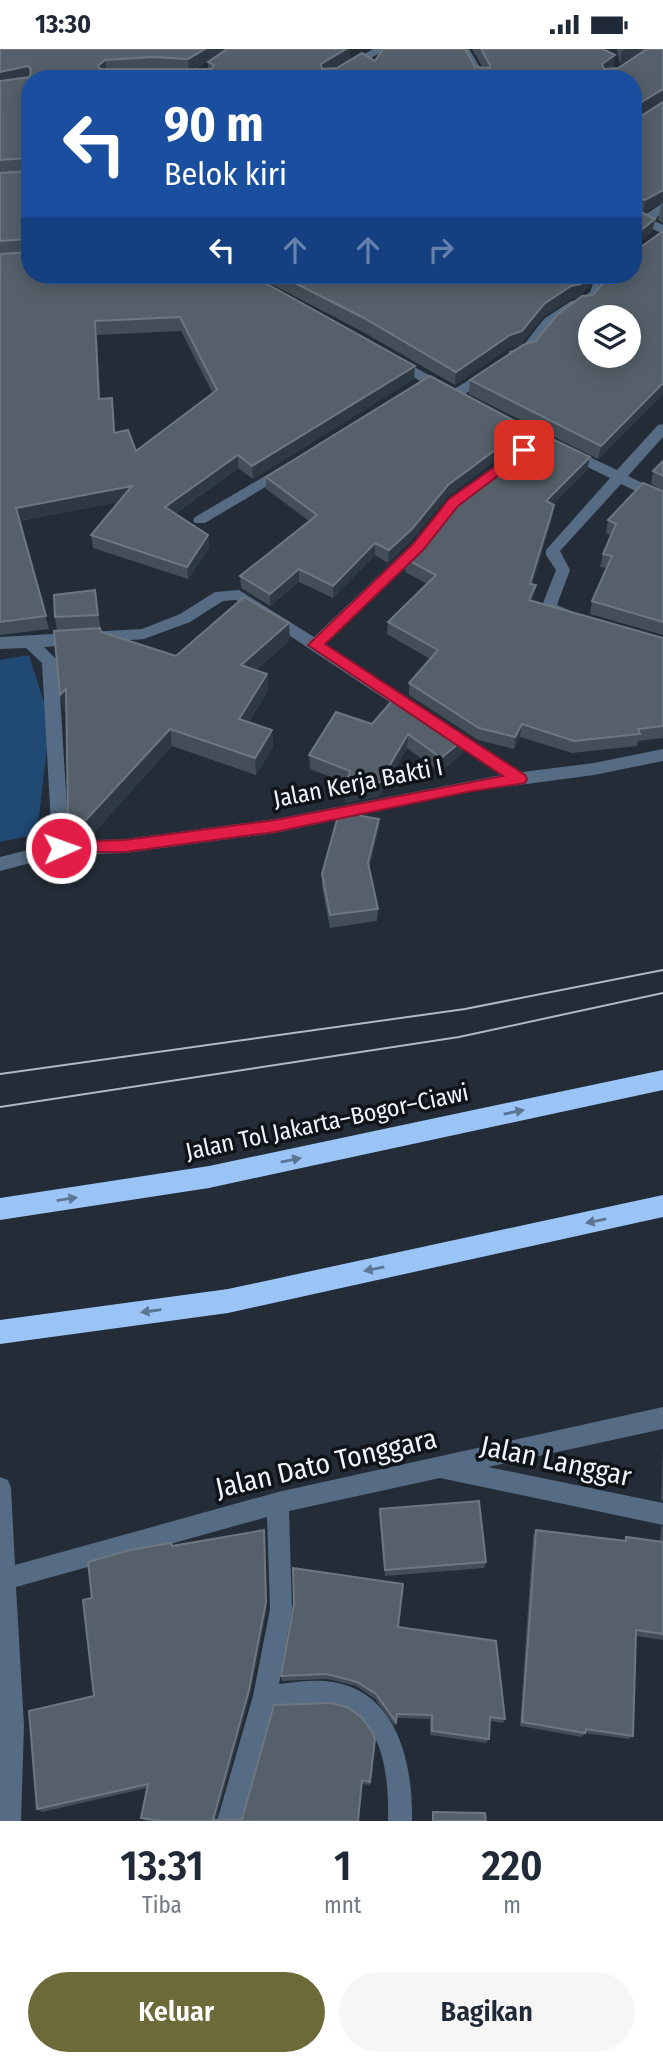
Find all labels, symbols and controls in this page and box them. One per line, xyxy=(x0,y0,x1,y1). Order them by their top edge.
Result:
text: 13:30 xyxy=(35,9,91,40)
text: 90 m xyxy=(164,95,264,154)
icon: left xyxy=(49,98,140,189)
text: Belok kiri xyxy=(164,155,287,193)
icon: left xyxy=(203,231,241,269)
icon: ahead xyxy=(276,231,314,269)
icon: ahead xyxy=(349,231,387,269)
icon: right xyxy=(422,231,460,269)
map controls xyxy=(578,305,641,368)
button: layers xyxy=(578,305,641,368)
pin xyxy=(494,420,554,480)
icon: arrive xyxy=(505,431,543,469)
street label: Jalan Kerja Bakti I xyxy=(271,753,445,813)
position arrow xyxy=(24,811,98,885)
street label: Jalan Tol Jakarta–Bogor–Ciawi xyxy=(183,1078,471,1166)
one-way arrow xyxy=(503,1106,525,1117)
one-way arrow xyxy=(280,1154,302,1165)
one-way arrow xyxy=(57,1193,79,1204)
one-way arrow xyxy=(585,1215,607,1226)
one-way arrow xyxy=(363,1263,385,1274)
one-way arrow xyxy=(140,1306,162,1317)
street label: Jalan Dato Tonggara xyxy=(212,1421,440,1505)
street label: Jalan Langgar xyxy=(478,1429,635,1493)
text: 13:31 xyxy=(120,1841,204,1891)
text: 1 xyxy=(334,1841,351,1891)
text: 220 xyxy=(482,1841,543,1891)
text: Tiba xyxy=(142,1891,182,1919)
text: mnt xyxy=(324,1891,361,1919)
text: m xyxy=(503,1891,521,1919)
button: Keluar xyxy=(28,1972,325,2052)
button: Bagikan xyxy=(339,1972,635,2052)

